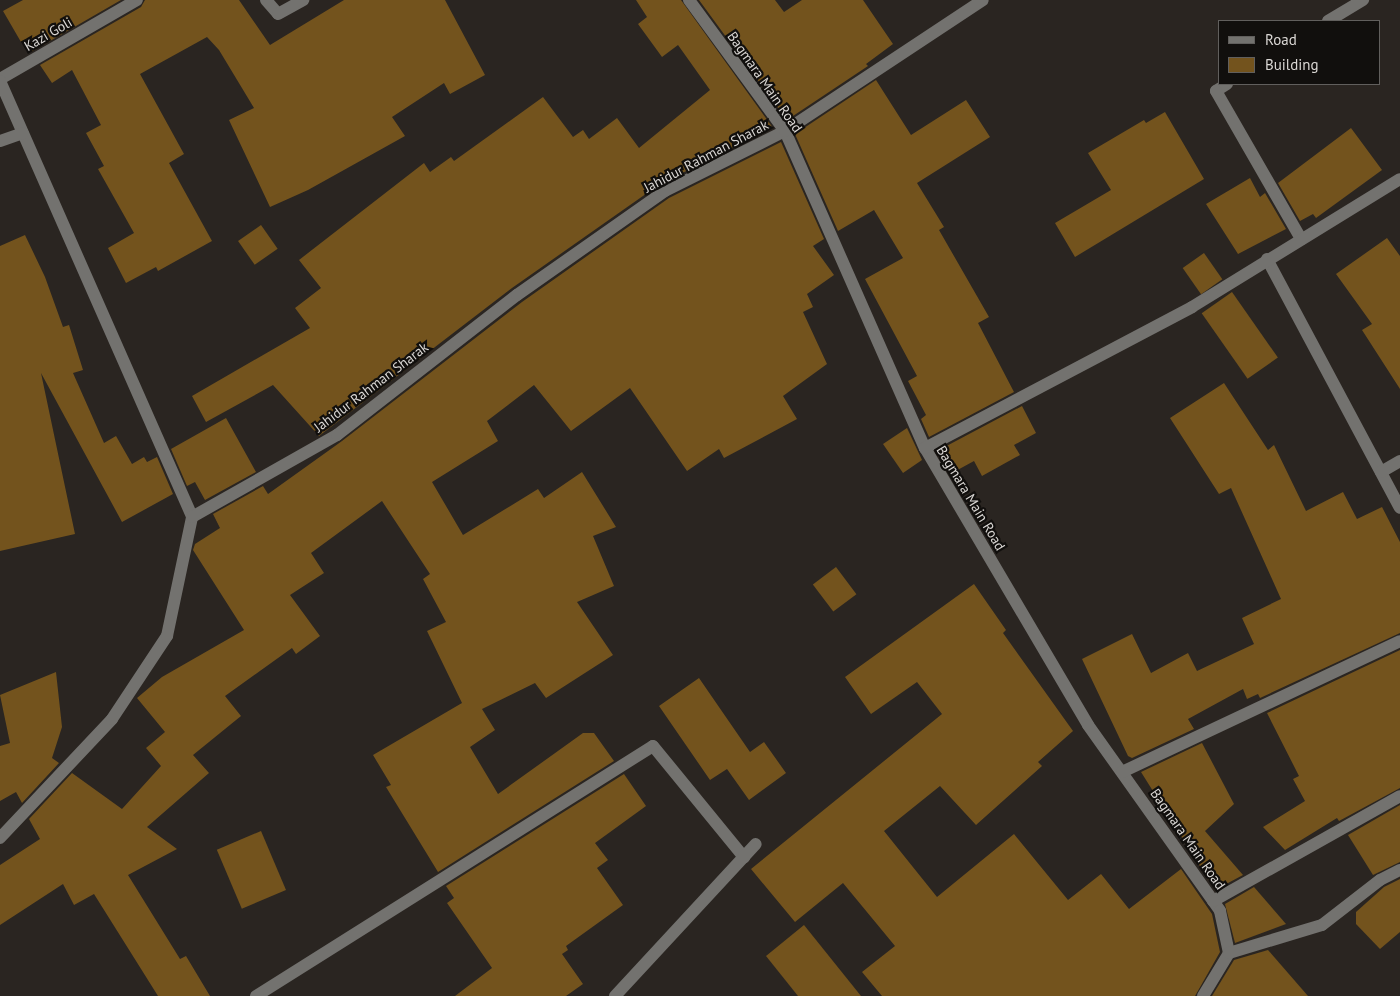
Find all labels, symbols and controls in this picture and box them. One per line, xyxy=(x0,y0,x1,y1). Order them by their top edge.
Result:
street label: Kazi Goli xyxy=(21,14,75,54)
legend xyxy=(1218,20,1380,85)
street label: Bagmara Main Road xyxy=(724,28,806,136)
text: Road xyxy=(1265,30,1297,49)
text: Building xyxy=(1265,55,1319,74)
street label: Jahidur Rahman Sharak xyxy=(641,116,771,196)
street label: Jahidur Rahman Sharak xyxy=(310,338,432,436)
street label: Bagmara Main Road xyxy=(933,443,1009,553)
street label: Bagmara Main Road xyxy=(1147,785,1229,893)

